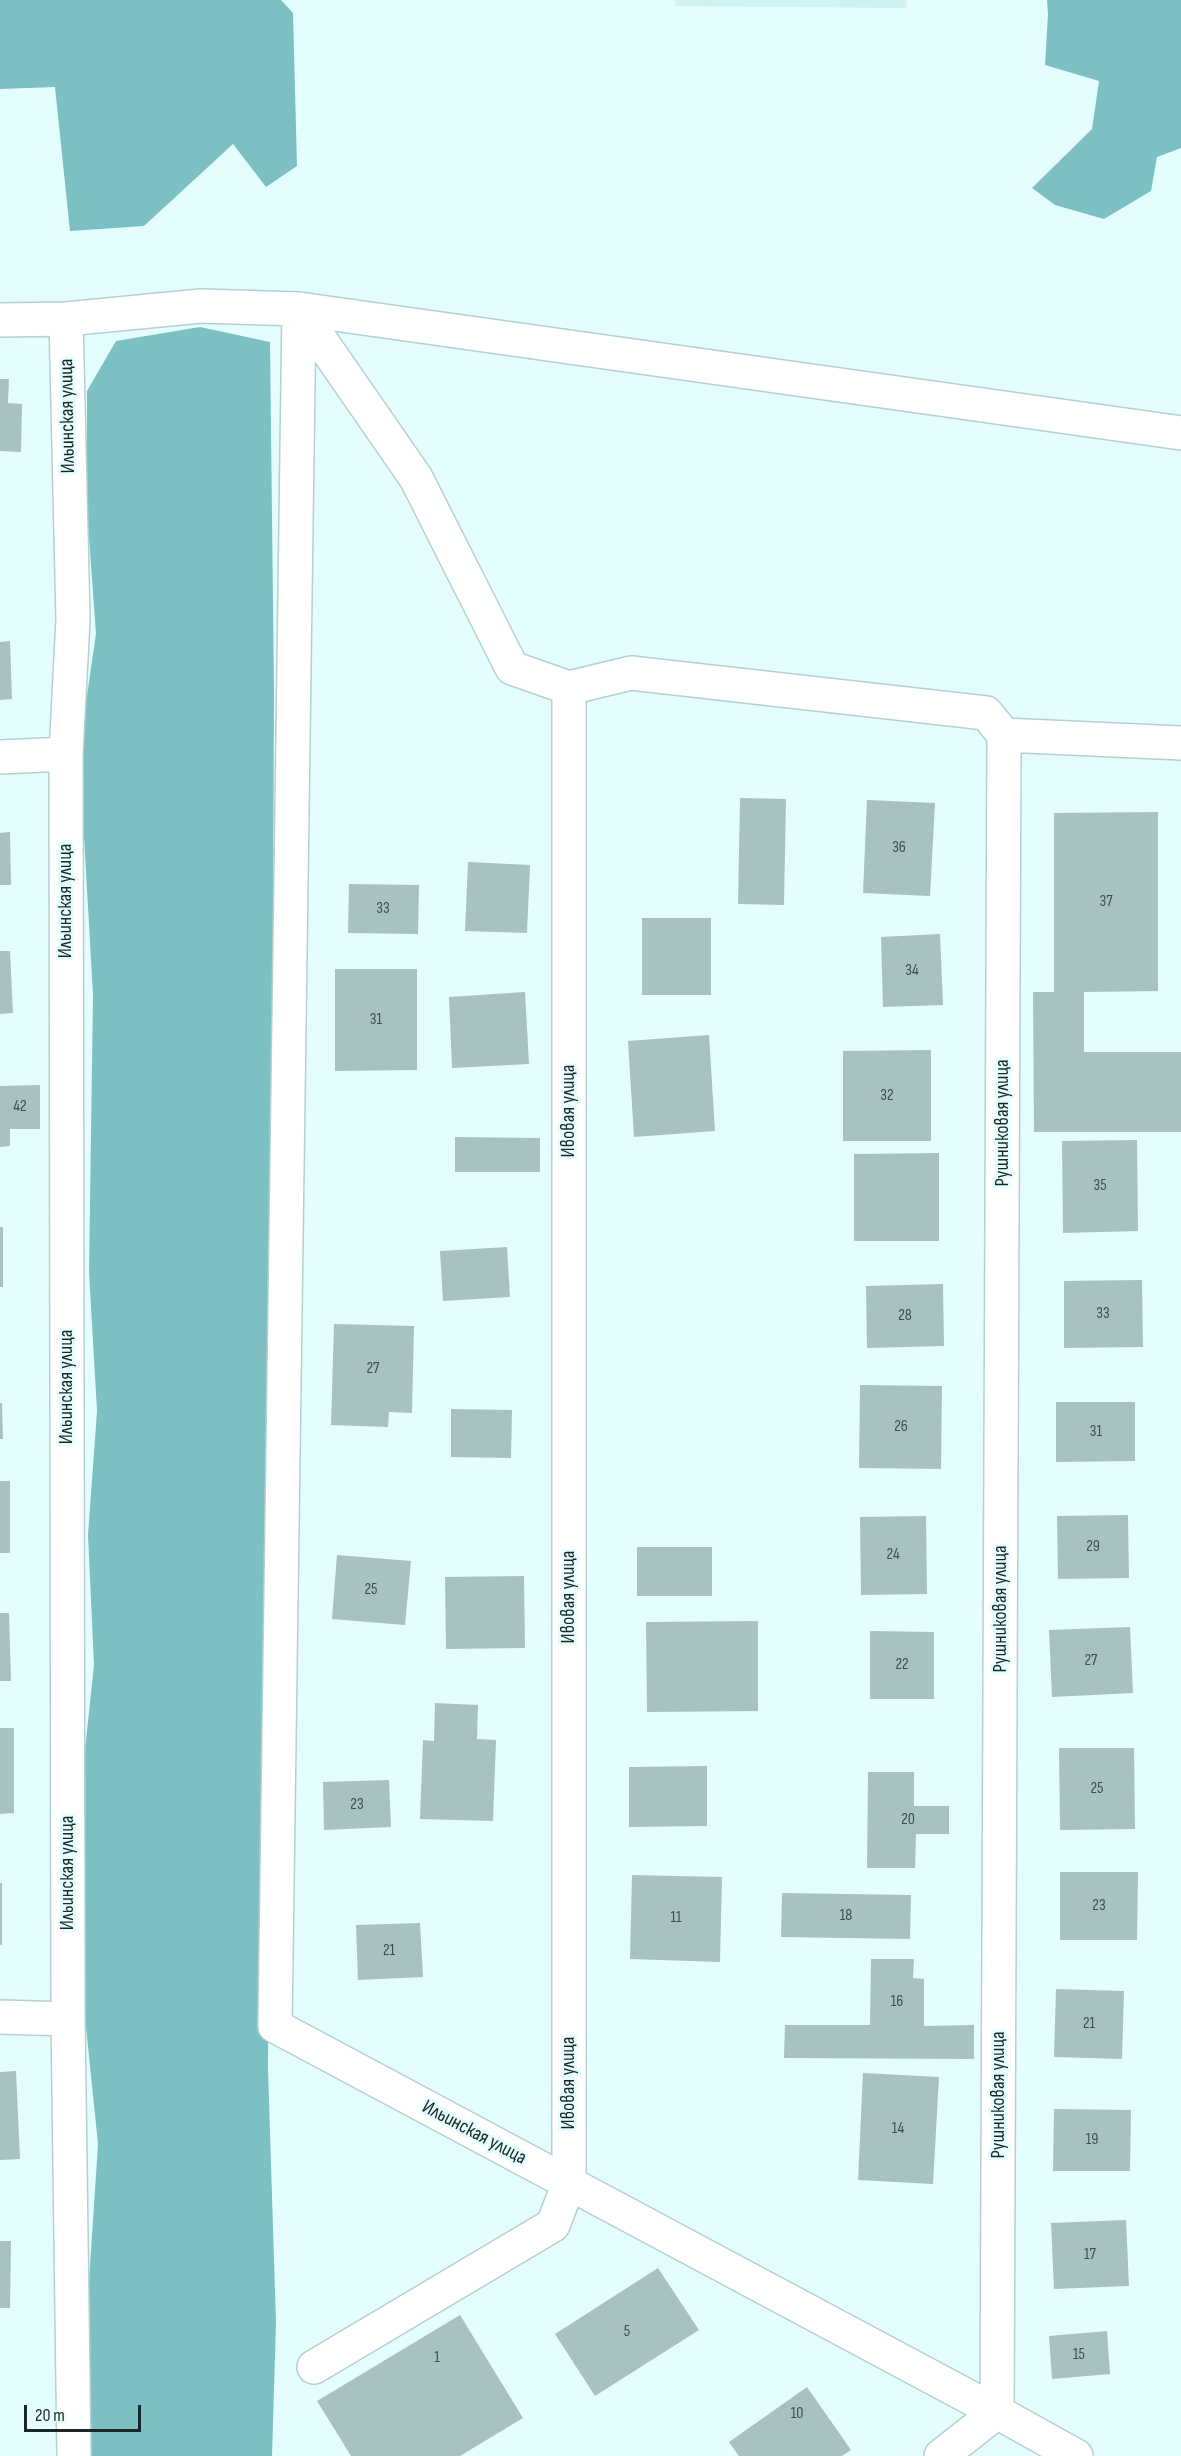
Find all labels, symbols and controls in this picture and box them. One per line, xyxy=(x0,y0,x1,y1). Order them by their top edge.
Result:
street label: Ильинская улица xyxy=(55,358,81,474)
house number: 36 xyxy=(892,838,906,858)
street label: Ильинская улица xyxy=(54,844,78,958)
house number: 37 xyxy=(1099,892,1113,912)
house number: 33 xyxy=(376,899,390,919)
house number: 34 xyxy=(905,961,919,981)
house number: 31 xyxy=(370,1010,382,1030)
street label: Рушниковая улица xyxy=(991,1059,1015,1187)
street label: Ивовая улица xyxy=(557,1065,581,1157)
house number: 32 xyxy=(880,1086,894,1106)
house number: 42 xyxy=(13,1097,27,1117)
house number: 35 xyxy=(1093,1176,1107,1196)
house number: 33 xyxy=(1096,1304,1110,1324)
house number: 28 xyxy=(898,1306,912,1326)
street label: Ильинская улица xyxy=(55,1330,79,1444)
house number: 27 xyxy=(366,1359,380,1379)
house number: 26 xyxy=(894,1417,908,1437)
house number: 31 xyxy=(1090,1422,1102,1442)
house number: 29 xyxy=(1086,1537,1100,1557)
house number: 24 xyxy=(886,1545,900,1565)
street label: Рушниковая улица xyxy=(989,1545,1013,1673)
street label: Ивовая улица xyxy=(557,1551,581,1643)
house number: 25 xyxy=(364,1580,378,1600)
house number: 27 xyxy=(1084,1651,1098,1671)
house number: 22 xyxy=(895,1655,909,1675)
house number: 25 xyxy=(1090,1779,1104,1799)
house number: 23 xyxy=(350,1795,364,1815)
house number: 20 xyxy=(901,1810,915,1830)
street label: Ильинская улица xyxy=(56,1816,80,1930)
house number: 23 xyxy=(1092,1896,1106,1916)
house number: 18 xyxy=(840,1906,852,1926)
house number: 11 xyxy=(670,1908,682,1928)
house number: 21 xyxy=(383,1941,395,1961)
house number: 16 xyxy=(891,1992,903,2012)
house number: 21 xyxy=(1083,2014,1095,2034)
street label: Рушниковая улица xyxy=(987,2031,1011,2159)
street label: Ивовая улица xyxy=(557,2037,581,2129)
street label: Ильинская улица xyxy=(418,2095,530,2171)
house number: 14 xyxy=(892,2119,904,2139)
house number: 19 xyxy=(1086,2130,1098,2150)
house number: 17 xyxy=(1084,2245,1096,2265)
house number: 5 xyxy=(624,2322,630,2342)
house number: 15 xyxy=(1073,2345,1085,2365)
house number: 1 xyxy=(434,2348,440,2368)
scale bar xyxy=(27,2393,144,2431)
house number: 10 xyxy=(791,2404,803,2424)
text: 20 m xyxy=(35,2405,65,2426)

